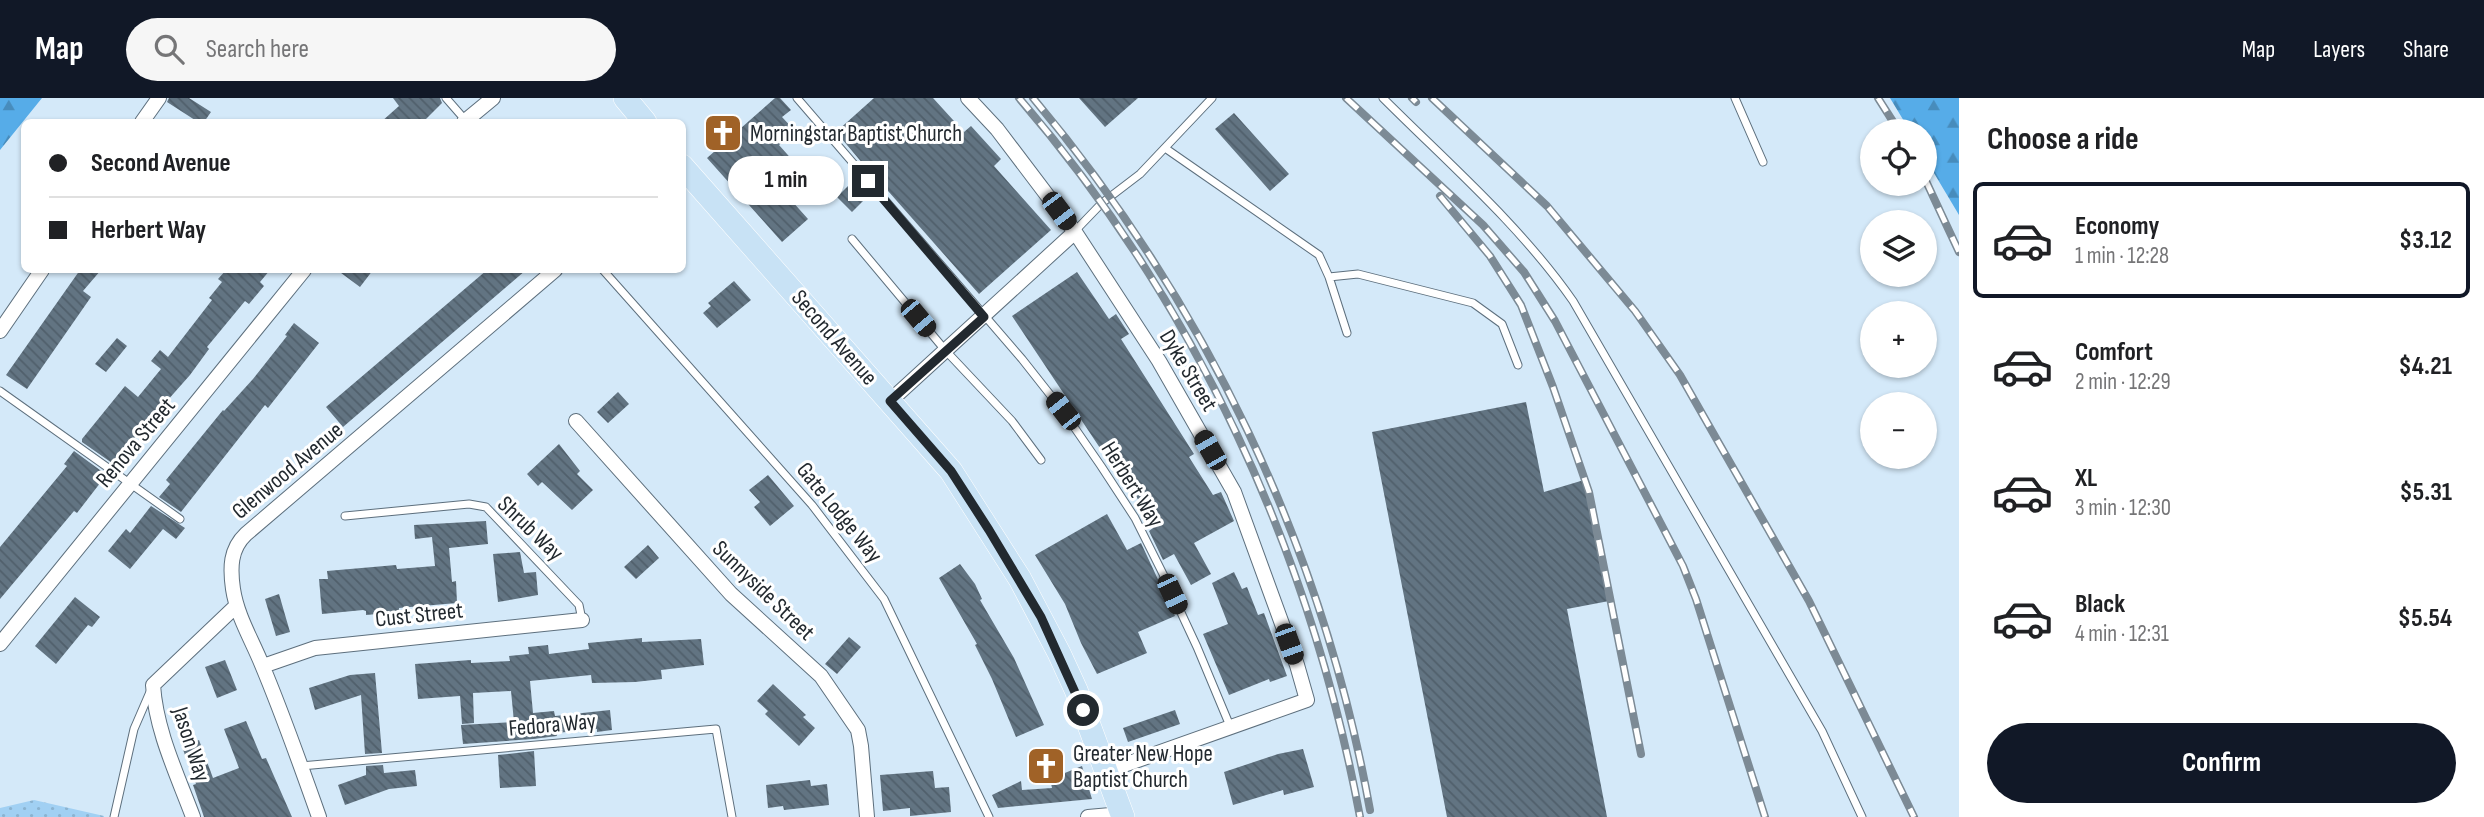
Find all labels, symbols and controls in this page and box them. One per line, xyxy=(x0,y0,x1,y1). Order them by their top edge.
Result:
search box xyxy=(126,18,616,81)
text: Map xyxy=(35,29,84,69)
icon: search xyxy=(150,30,188,68)
text: Search here xyxy=(206,34,309,65)
text: Map xyxy=(2242,35,2275,64)
text: Layers xyxy=(2313,35,2365,64)
text: Share xyxy=(2403,35,2449,64)
church icon: Morningstar Baptist Church xyxy=(702,112,744,154)
map controls xyxy=(1860,119,1937,469)
button: locate xyxy=(1860,119,1937,196)
place label: Morningstar Baptist Church xyxy=(750,120,962,148)
text: Choose a ride xyxy=(1987,120,2139,159)
text: Second Avenue xyxy=(91,148,231,179)
callout: 1 min xyxy=(728,156,844,206)
route end xyxy=(852,165,884,197)
text: 1 min xyxy=(765,166,807,194)
car xyxy=(1038,188,1081,234)
icon: car xyxy=(1991,209,2054,272)
button: layers xyxy=(1860,210,1937,287)
text: Economy xyxy=(2075,211,2159,242)
text: Herbert Way xyxy=(91,215,206,246)
text: $3.12 xyxy=(2399,225,2452,256)
text: 1 min · 12:28 xyxy=(2075,242,2169,270)
street label: Second Avenue xyxy=(785,284,883,391)
car xyxy=(897,295,940,341)
button: + xyxy=(1860,301,1937,378)
street label: Dyke Street xyxy=(1153,325,1223,416)
icon: car xyxy=(1991,335,2054,398)
text: Comfort xyxy=(2075,337,2153,368)
text: $4.21 xyxy=(2399,351,2452,382)
text: 2 min · 12:29 xyxy=(2075,368,2171,396)
car xyxy=(1042,388,1085,434)
street label: Renova Street xyxy=(90,392,181,493)
button: − xyxy=(1860,392,1937,469)
street label: Glenwood Avenue xyxy=(226,416,349,525)
car xyxy=(1191,427,1230,473)
street label: Herbert Way xyxy=(1095,436,1169,533)
street label: Gate Lodge Way xyxy=(790,457,888,569)
icon: car xyxy=(1991,461,2054,524)
text: XL xyxy=(2075,463,2097,494)
text: $5.31 xyxy=(2400,477,2452,508)
street label: Shrub Way xyxy=(491,491,569,567)
text: 3 min · 12:30 xyxy=(2075,494,2171,522)
street label: Sunnyside Street xyxy=(706,535,820,646)
car xyxy=(1154,571,1191,617)
icon: car xyxy=(1991,587,2054,650)
text: Black xyxy=(2075,589,2125,620)
street label: Cust Street xyxy=(374,596,464,634)
text: $5.54 xyxy=(2398,603,2452,634)
text: 4 min · 12:31 xyxy=(2075,620,2169,648)
car xyxy=(1272,621,1307,667)
route start xyxy=(1067,694,1099,726)
street label: Jason Way xyxy=(166,703,216,785)
street label: Fedora Way xyxy=(507,707,597,743)
button: Confirm xyxy=(1987,723,2456,803)
place label: Greater New Hope Baptist Church xyxy=(1073,740,1213,794)
church icon: Greater New Hope Baptist Church xyxy=(1025,745,1067,787)

